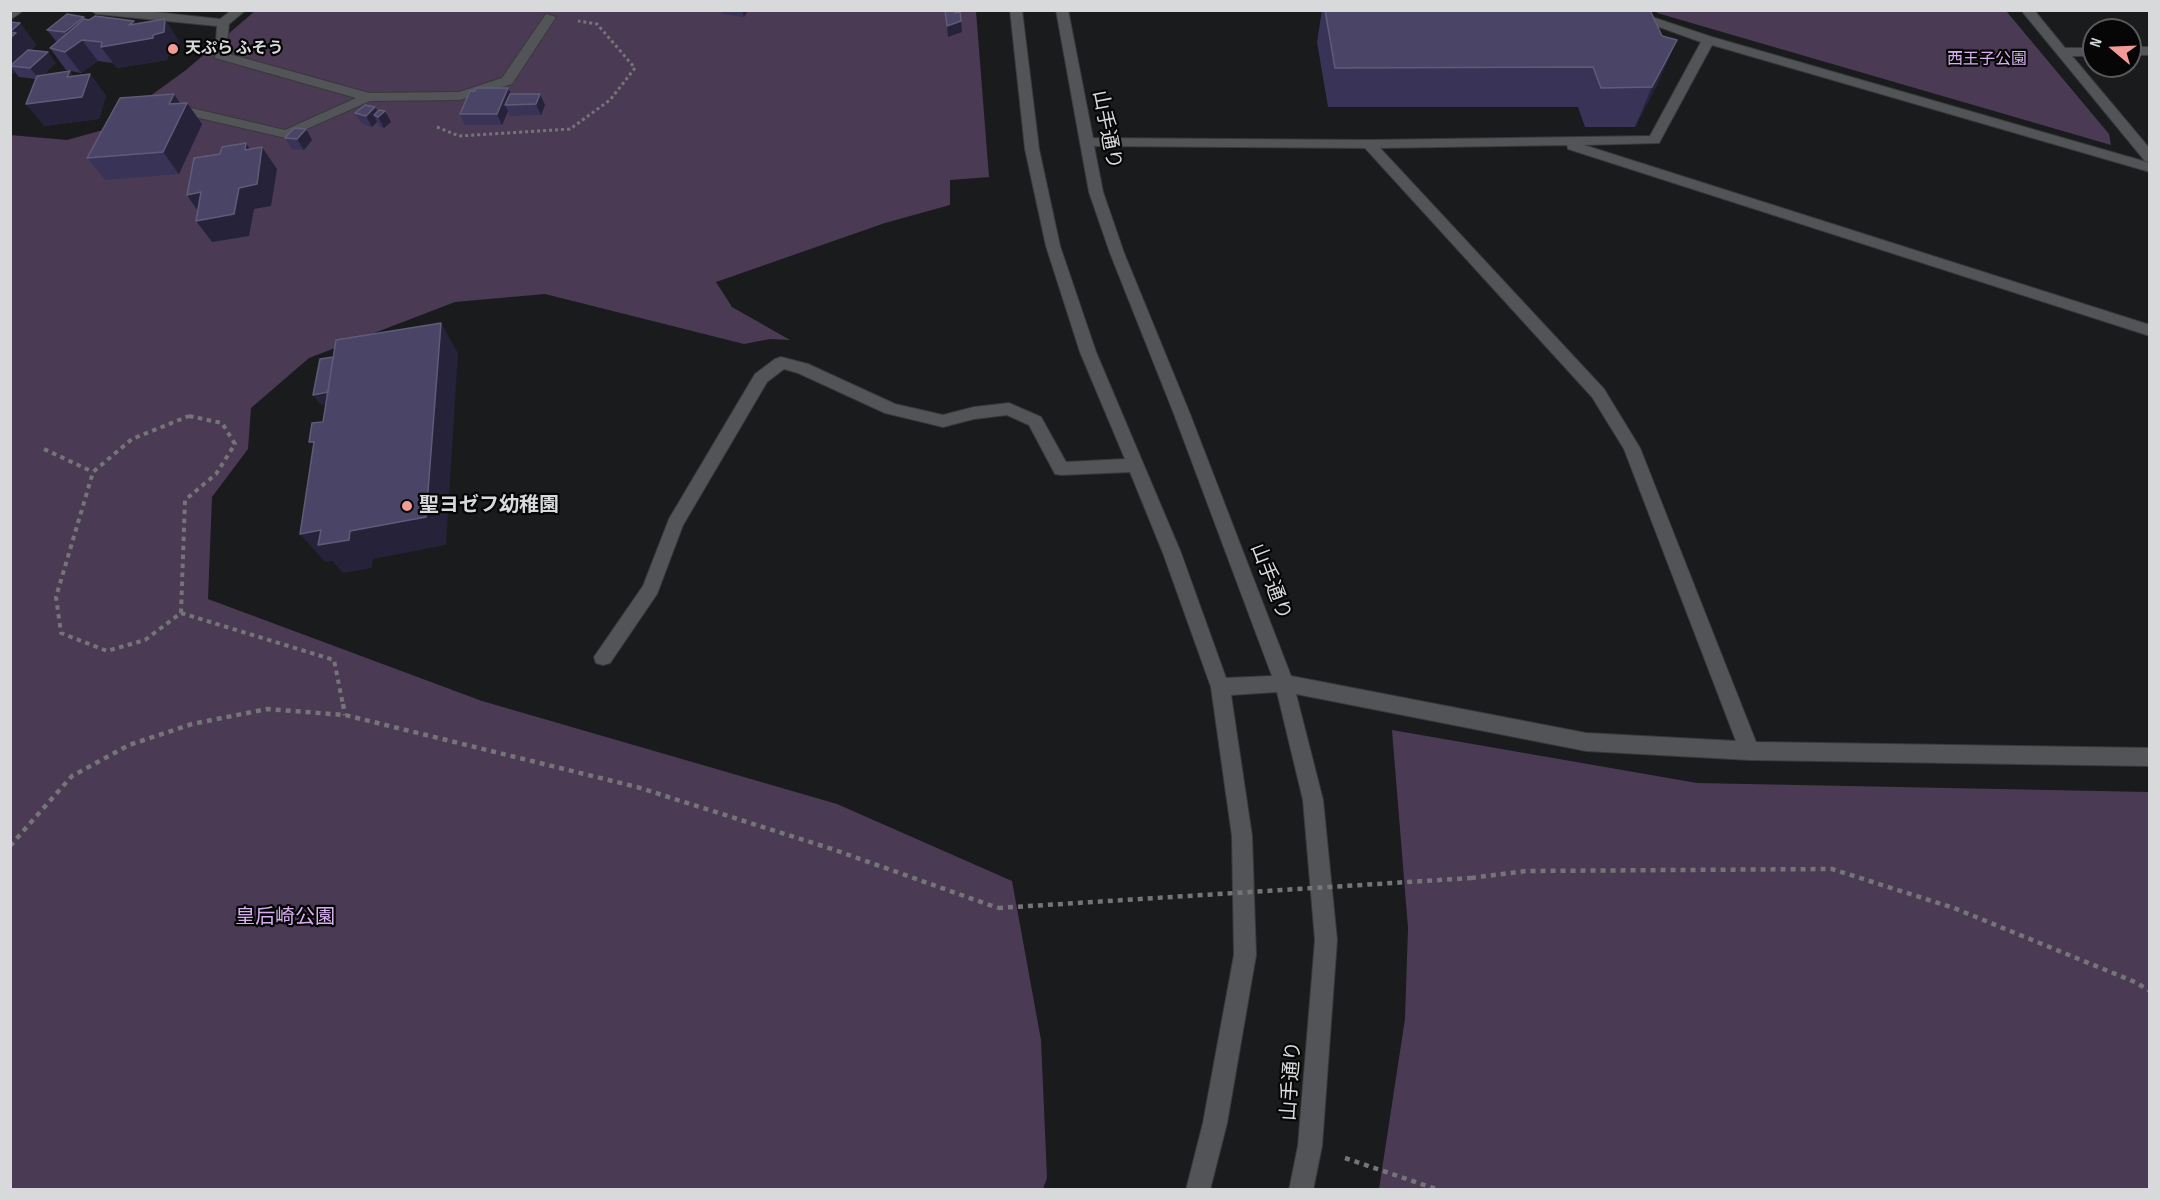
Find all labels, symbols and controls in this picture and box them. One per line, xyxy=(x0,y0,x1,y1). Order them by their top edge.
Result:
north arrow xyxy=(2082,18,2142,78)
text: N xyxy=(2086,36,2107,50)
place label: 天ぷら ふそう xyxy=(185,39,283,59)
marker: 天ぷら ふそう xyxy=(166,42,180,56)
park label: 西王子公園 xyxy=(1947,50,2027,70)
street label: 山手通り xyxy=(1087,88,1125,172)
place label: 聖ヨゼフ幼稚園 xyxy=(419,494,559,518)
marker: 聖ヨゼフ幼稚園 xyxy=(400,499,414,513)
street label: 山手通り xyxy=(1244,540,1296,624)
park label: 皇后崎公園 xyxy=(235,906,335,930)
street label: 山手通り xyxy=(1277,1040,1307,1122)

